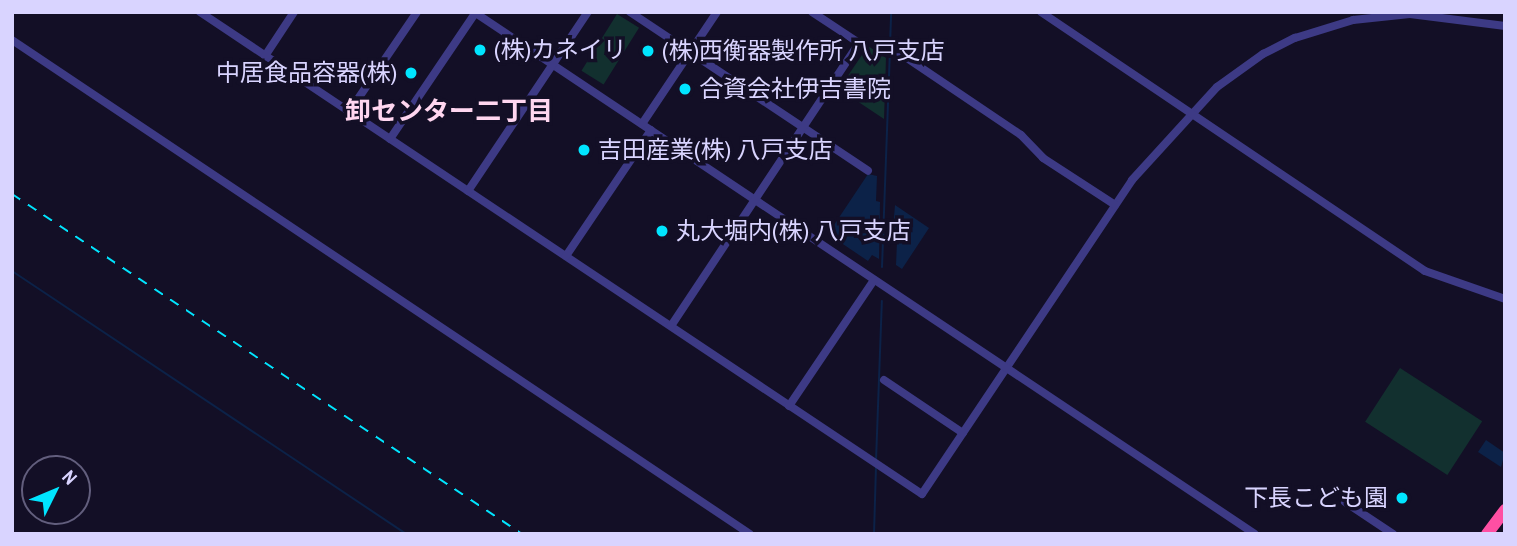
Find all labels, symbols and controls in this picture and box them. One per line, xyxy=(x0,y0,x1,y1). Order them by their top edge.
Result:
place label: (株)カネイリ xyxy=(494,36,627,64)
place label: (株)西衡器製作所 八戸支店 xyxy=(662,37,945,65)
marker: (株)カネイリ xyxy=(472,42,488,58)
marker: (株)西衡器製作所 八戸支店 xyxy=(640,43,656,59)
place label: 中居食品容器(株) xyxy=(216,59,397,87)
marker: 中居食品容器(株) xyxy=(403,65,419,81)
place label: 合資会社伊吉書院 xyxy=(699,75,891,103)
marker: 合資会社伊吉書院 xyxy=(677,81,693,97)
district label: 卸センター二丁目 xyxy=(345,95,553,127)
place label: 吉田産業(株) 八戸支店 xyxy=(598,136,833,164)
marker: 吉田産業(株) 八戸支店 xyxy=(576,142,592,158)
place label: 丸大堀内(株) 八戸支店 xyxy=(676,217,911,245)
marker: 丸大堀内(株) 八戸支店 xyxy=(654,223,670,239)
north arrow xyxy=(21,455,91,525)
text: N xyxy=(57,464,83,490)
place label: 下長こども園 xyxy=(1244,484,1388,512)
marker: 下長こども園 xyxy=(1394,490,1410,506)

